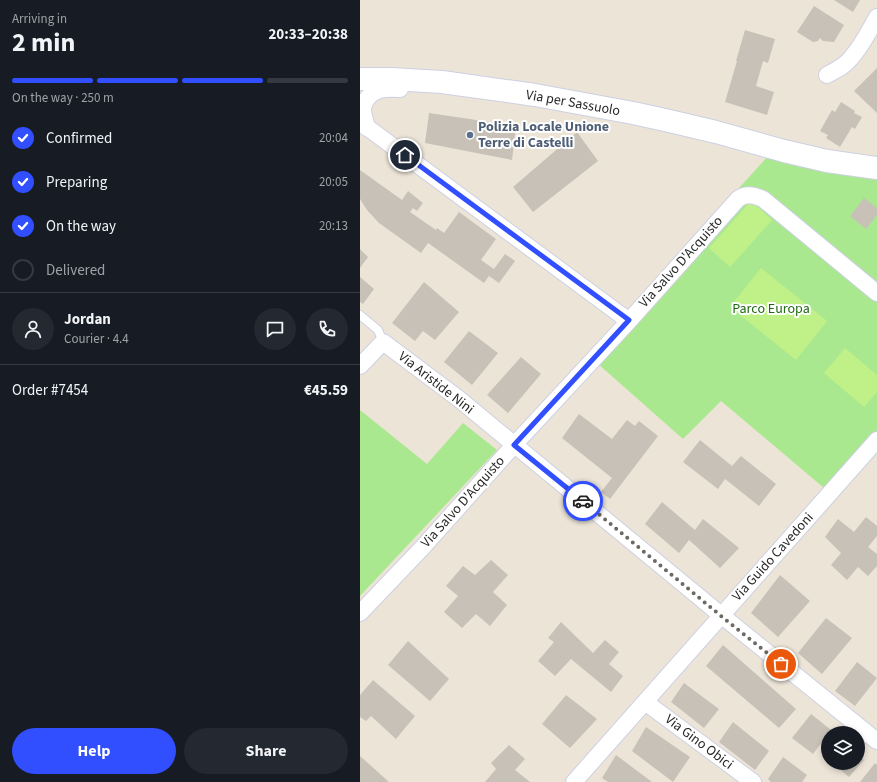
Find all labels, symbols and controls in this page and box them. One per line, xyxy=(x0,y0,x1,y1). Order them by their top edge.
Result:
text: Arriving in xyxy=(12,10,67,28)
text: 2 min xyxy=(12,24,75,61)
text: 20:33–20:38 xyxy=(268,24,348,45)
street label: Via per Sassuolo xyxy=(524,85,622,121)
text: On the way · 250 m xyxy=(12,89,114,107)
place label: Polizia Locale Unione Terre di Castelli xyxy=(478,117,609,153)
icon: check xyxy=(12,127,34,149)
text: Confirmed xyxy=(46,128,112,149)
text: 20:04 xyxy=(319,129,348,147)
marker: Polizia Locale Unione Terre di Castelli xyxy=(465,130,475,140)
pin xyxy=(388,138,422,172)
icon: home xyxy=(394,144,416,166)
icon: check xyxy=(12,171,34,193)
text: Preparing xyxy=(46,172,107,193)
text: 20:05 xyxy=(319,173,348,191)
street label: Via Salvo D'Acquisto xyxy=(634,212,728,312)
icon: check xyxy=(12,215,34,237)
text: On the way xyxy=(46,216,116,237)
text: 20:13 xyxy=(319,217,348,235)
text: Delivered xyxy=(46,260,105,281)
park label: Parco Europa xyxy=(732,299,810,319)
button: person xyxy=(12,308,54,350)
button: chat xyxy=(254,308,296,350)
button: phone xyxy=(306,308,348,350)
text: Jordan xyxy=(64,309,111,330)
text: Courier · 4.4 xyxy=(64,330,129,348)
street label: Via Aristide Nini xyxy=(394,347,478,419)
text: Order #7454 xyxy=(12,380,88,401)
text: €45.59 xyxy=(304,380,348,401)
street label: Via Salvo D'Acquisto xyxy=(416,452,510,552)
courier xyxy=(563,481,603,521)
icon: car xyxy=(572,490,594,512)
street label: Via Guido Cavedoni xyxy=(728,508,818,606)
pin xyxy=(764,647,798,681)
icon: bag xyxy=(770,653,792,675)
street label: Via Gino Obici xyxy=(661,710,737,774)
map controls xyxy=(821,726,865,770)
button: layers xyxy=(821,726,865,770)
button: Help xyxy=(12,728,176,774)
button: Share xyxy=(184,728,348,774)

